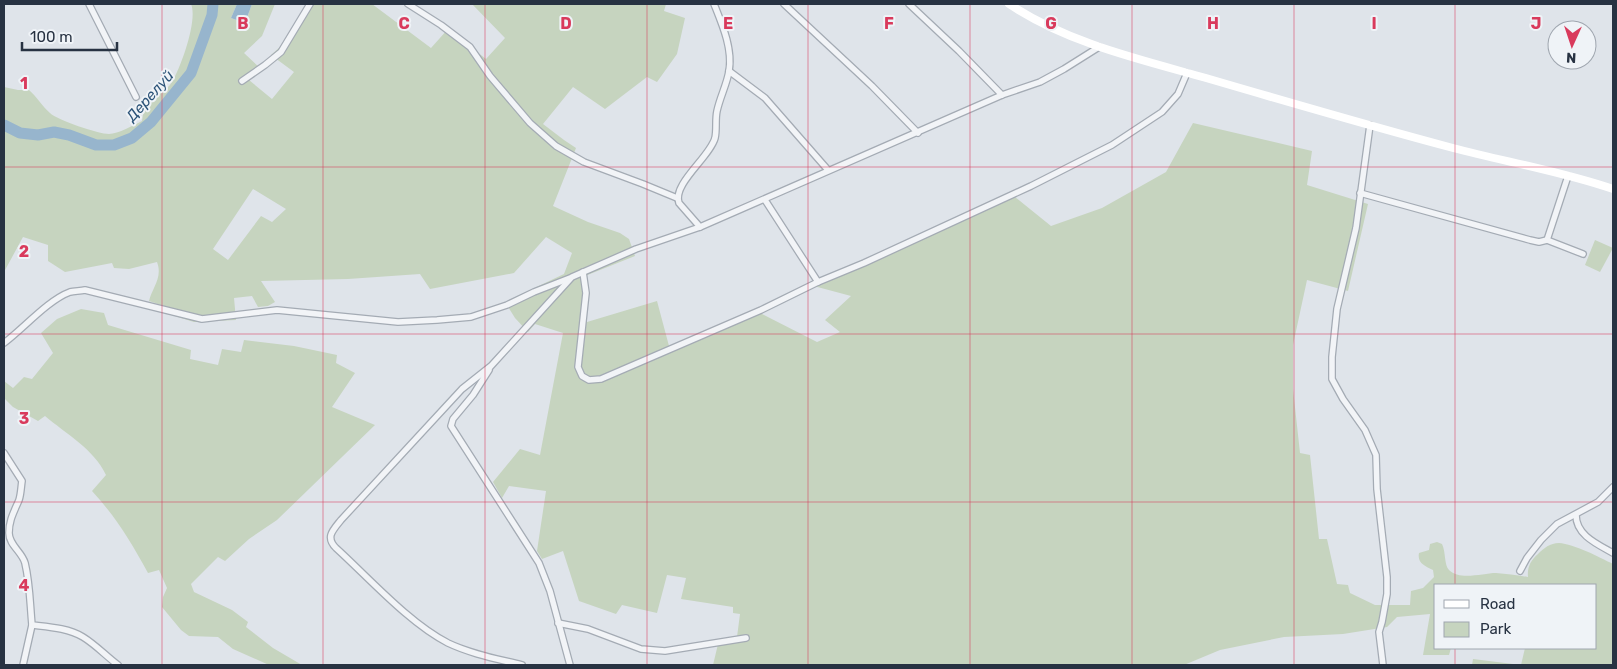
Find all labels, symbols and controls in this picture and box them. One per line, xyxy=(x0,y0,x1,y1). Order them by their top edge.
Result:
text: B xyxy=(237,14,249,33)
text: C xyxy=(398,14,410,33)
text: D xyxy=(560,14,572,33)
text: E xyxy=(723,14,733,33)
text: F xyxy=(884,14,894,33)
text: G xyxy=(1045,14,1057,33)
text: H xyxy=(1207,14,1219,33)
text: I xyxy=(1371,14,1377,33)
text: J xyxy=(1531,14,1541,33)
scale bar xyxy=(22,20,118,52)
north arrow xyxy=(1547,20,1597,70)
text: 100 m xyxy=(30,28,72,46)
text: N xyxy=(1566,49,1577,66)
water label: Дерелуй xyxy=(122,67,178,126)
text: 1 xyxy=(20,74,28,93)
text: 2 xyxy=(19,242,29,261)
text: 3 xyxy=(19,409,29,428)
text: 4 xyxy=(19,576,30,595)
legend xyxy=(1434,584,1597,649)
text: Road xyxy=(1480,595,1516,613)
text: Park xyxy=(1480,620,1511,638)

